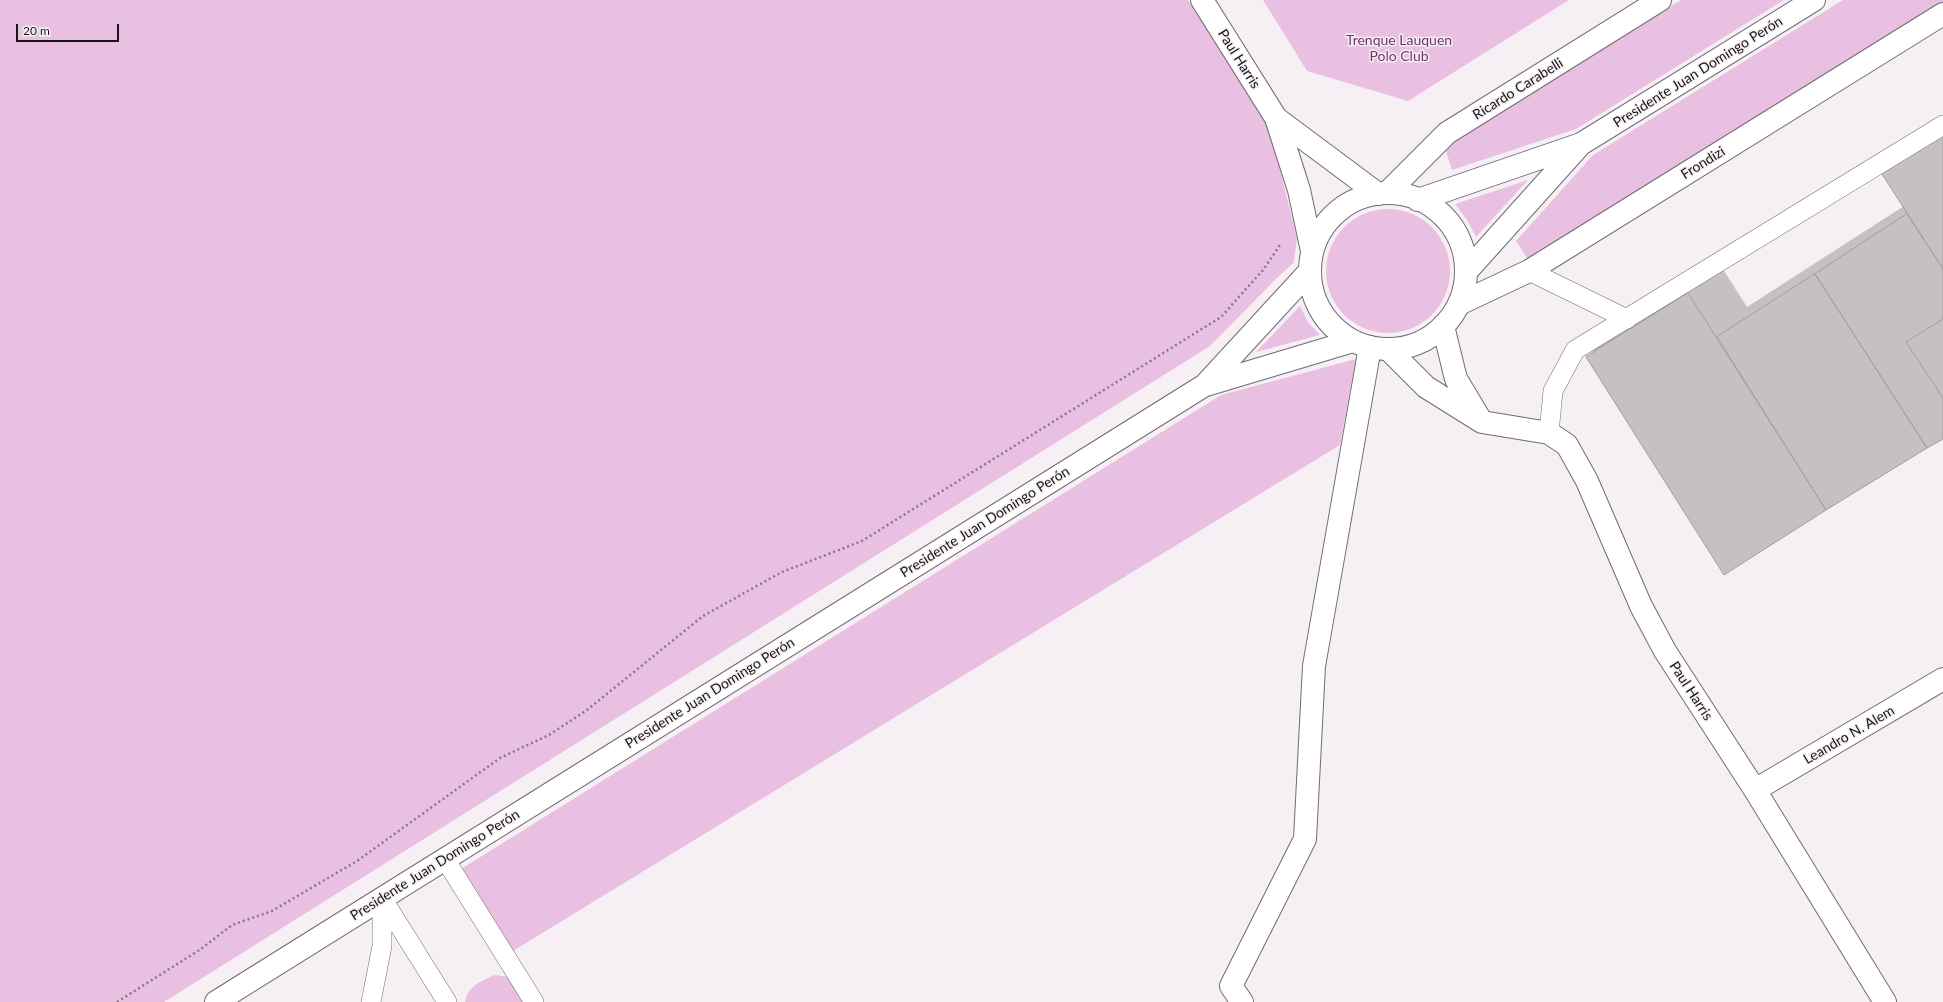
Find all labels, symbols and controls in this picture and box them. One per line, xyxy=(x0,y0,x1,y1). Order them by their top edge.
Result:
street label: Presidente Juan Domingo Perón xyxy=(1610,13,1786,131)
scale bar xyxy=(18,16,121,42)
text: 20 m xyxy=(23,23,50,38)
street label: Paul Harris xyxy=(1214,26,1264,92)
park label: Trenque Lauquen Polo Club xyxy=(1346,32,1452,64)
street label: Ricardo Carabelli xyxy=(1470,55,1566,123)
street label: Frondizi xyxy=(1678,143,1728,183)
street label: Presidente Juan Domingo Perón xyxy=(897,463,1073,581)
street label: Presidente Juan Domingo Perón xyxy=(622,634,798,752)
street label: Paul Harris xyxy=(1666,658,1716,724)
street label: Leandro N. Alem xyxy=(1801,702,1897,768)
street label: Presidente Juan Domingo Perón xyxy=(347,806,523,924)

